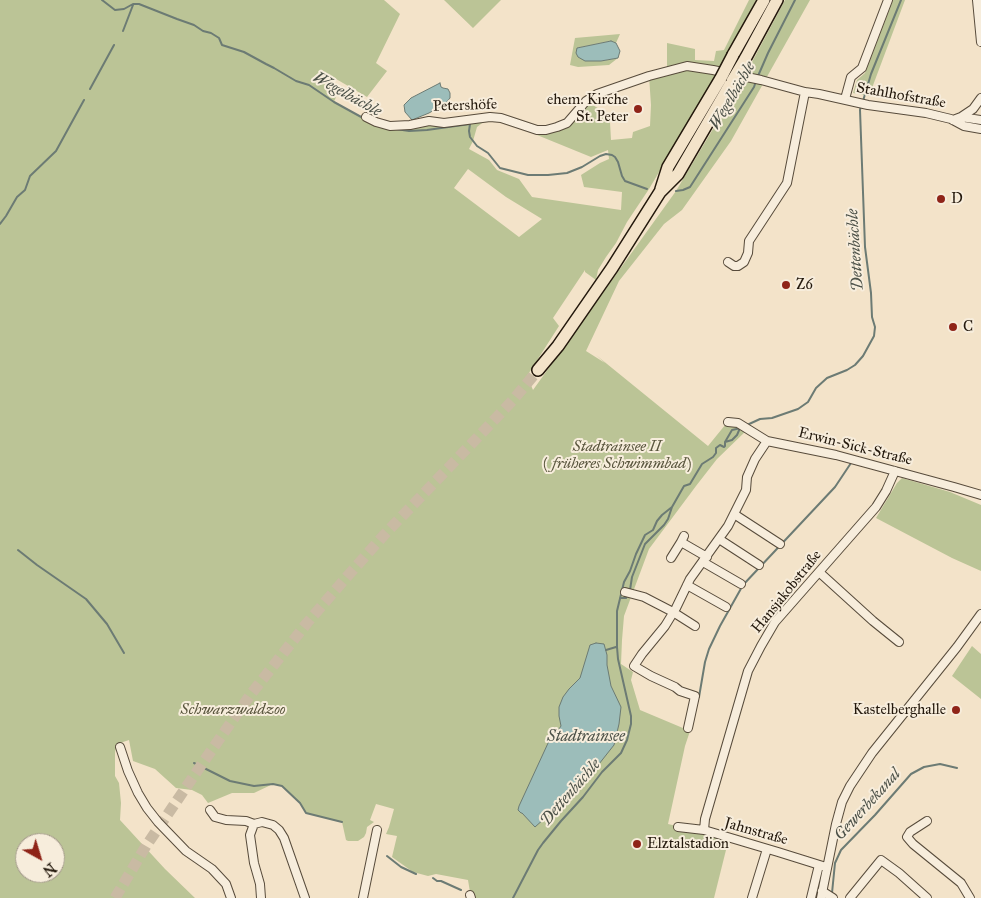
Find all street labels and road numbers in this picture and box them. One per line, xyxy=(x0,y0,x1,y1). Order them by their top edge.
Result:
street label: Stahlhofstraße xyxy=(855,79,947,113)
street label: Petershöfe xyxy=(433,96,497,116)
street label: Erwin-Sick-Straße xyxy=(796,424,914,470)
street label: Hansjakobstraße xyxy=(748,547,826,637)
street label: Jahnstraße xyxy=(722,814,790,850)

